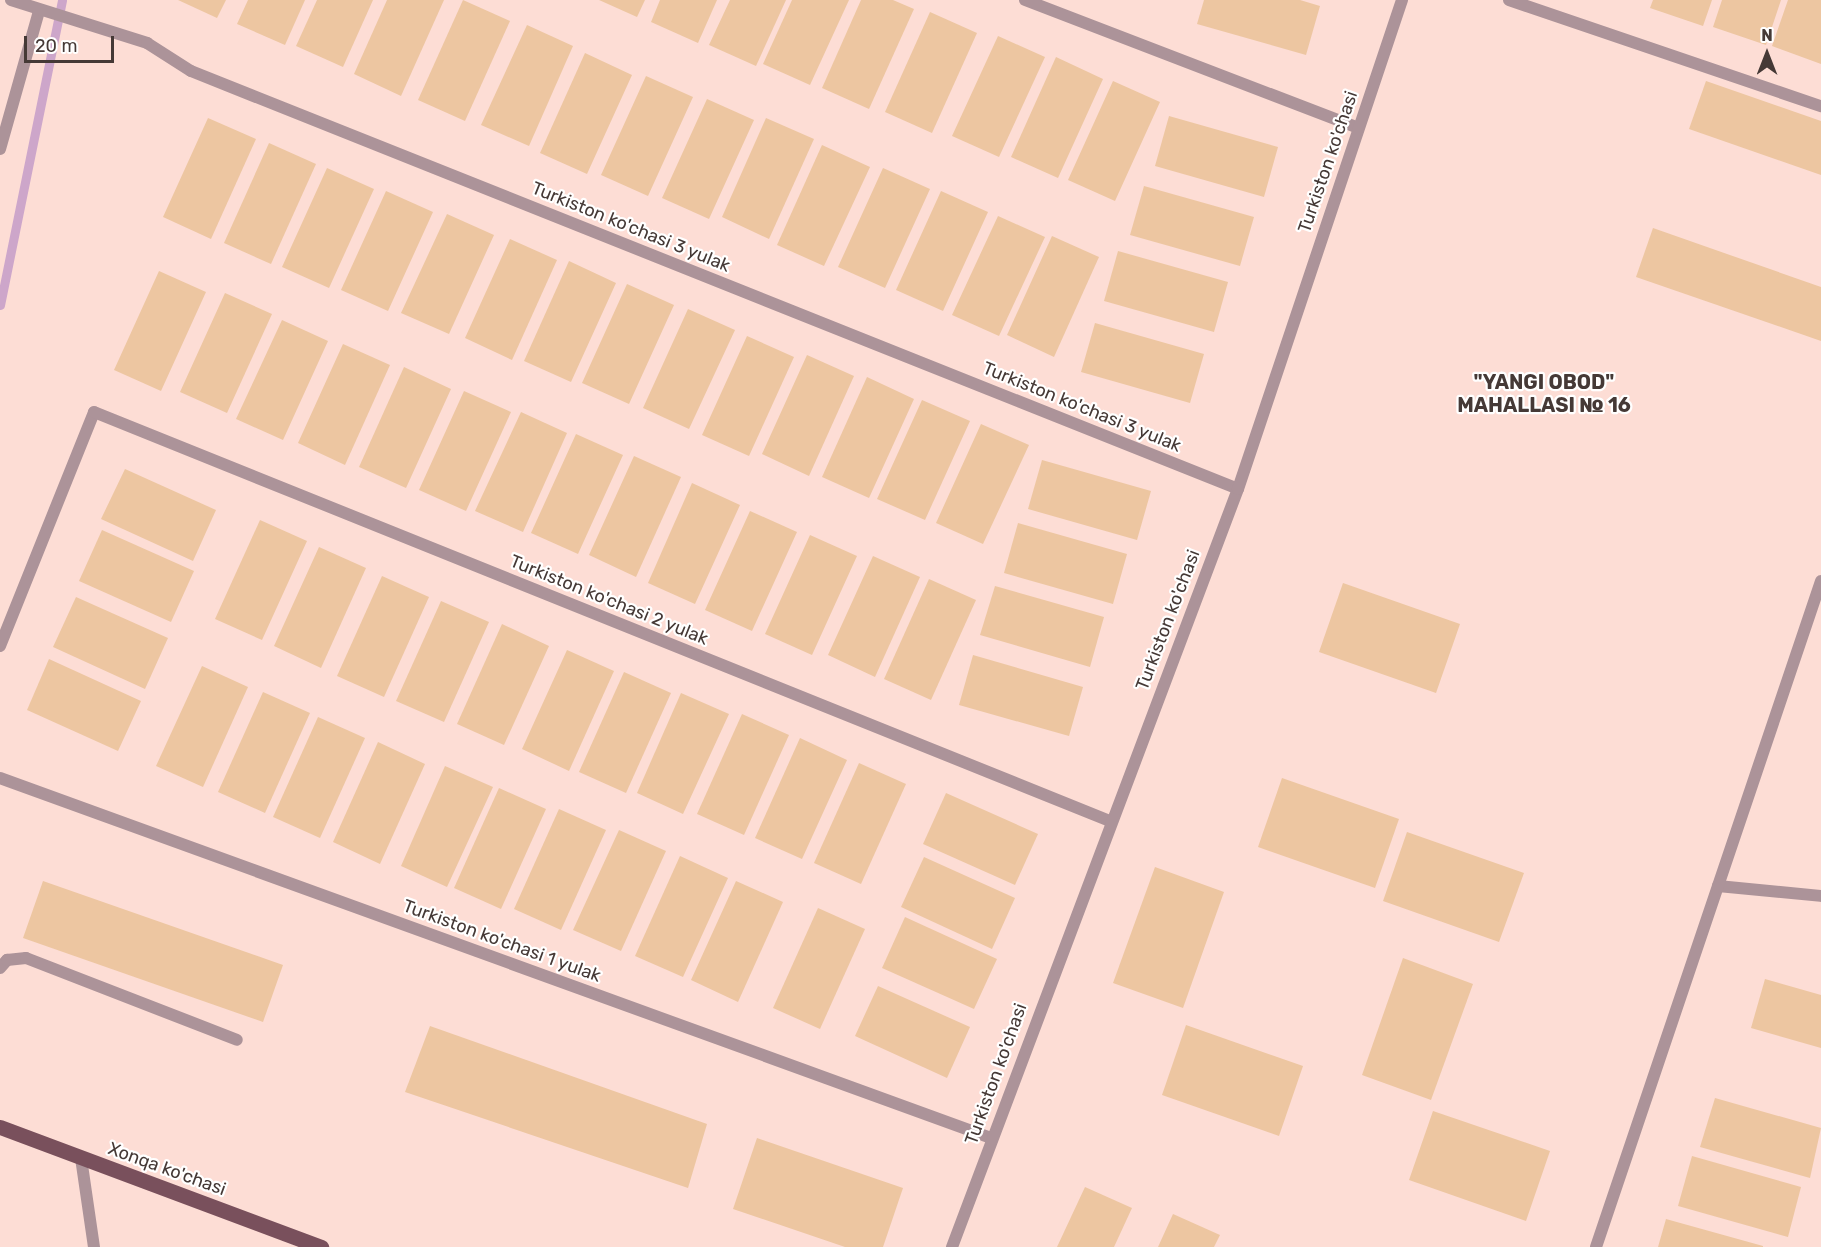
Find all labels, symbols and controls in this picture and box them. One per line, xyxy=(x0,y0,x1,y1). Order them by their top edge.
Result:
scale bar xyxy=(27,24,117,62)
north arrow xyxy=(1737,24,1797,84)
text: N xyxy=(1761,26,1773,45)
text: 20 m xyxy=(35,35,77,57)
street label: Turkiston ko'chasi xyxy=(1294,88,1362,236)
street label: Turkiston ko'chasi 3 yulak xyxy=(528,177,734,277)
street label: Turkiston ko'chasi 3 yulak xyxy=(979,357,1185,457)
district label: "YANGI OBOD" MAHALLASI № 16 xyxy=(1457,370,1631,417)
street label: Turkiston ko'chasi xyxy=(1131,547,1205,693)
street label: Turkiston ko'chasi 2 yulak xyxy=(507,550,711,650)
street label: Turkiston ko'chasi 1 yulak xyxy=(400,895,604,987)
street label: Turkiston ko'chasi xyxy=(960,1001,1032,1147)
street label: Xonqa ko'chasi xyxy=(105,1138,229,1200)

